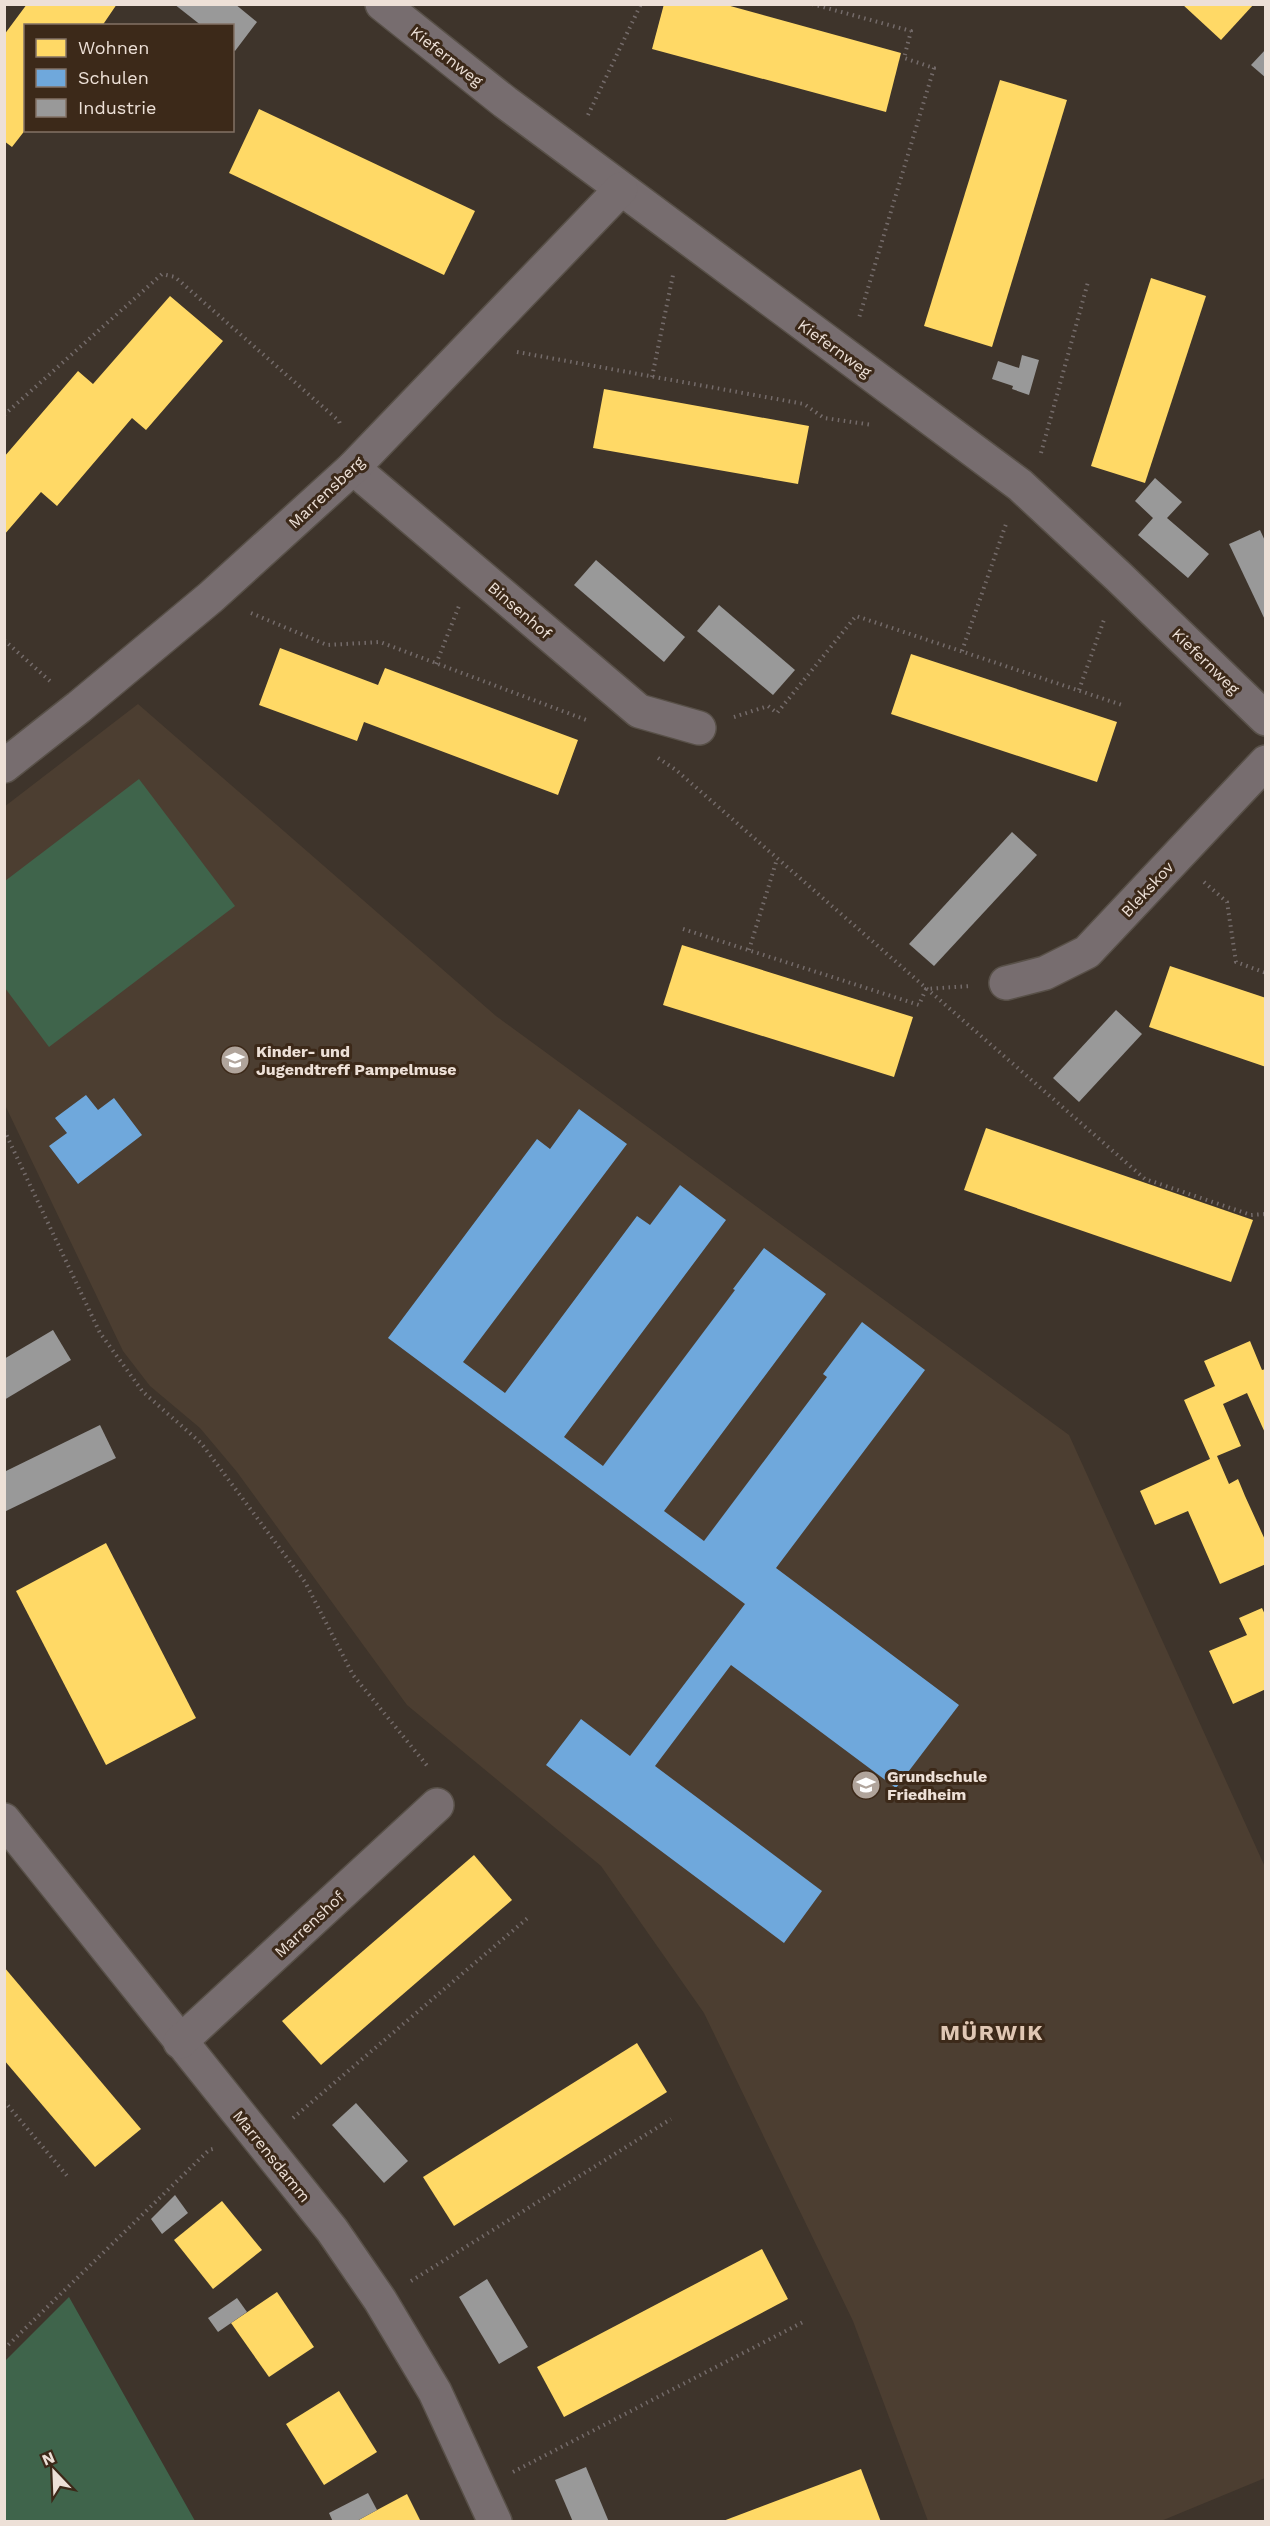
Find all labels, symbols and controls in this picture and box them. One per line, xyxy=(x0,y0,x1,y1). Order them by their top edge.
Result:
street label: Kiefernweg xyxy=(407,22,487,91)
legend xyxy=(24,24,234,132)
text: Wohnen xyxy=(78,37,149,58)
text: Schulen xyxy=(78,67,149,88)
text: Industrie xyxy=(78,97,156,118)
street label: Kiefernweg xyxy=(794,315,876,382)
street label: Marrensberg xyxy=(284,452,369,532)
street label: Binsenhof xyxy=(484,578,556,644)
street label: Kiefernweg xyxy=(1168,625,1244,699)
street label: Blekskov xyxy=(1117,857,1178,921)
place label: Kinder- und Jugendtreff Pampelmuse xyxy=(256,1042,457,1079)
school or university icon: Kinder- und Jugendtreff Pampelmuse xyxy=(219,1044,251,1076)
place label: Grundschule Friedheim xyxy=(887,1767,987,1804)
school or university icon: Grundschule Friedheim xyxy=(850,1769,882,1801)
street label: Marrenshof xyxy=(270,1887,349,1962)
district label: MÜRWIK xyxy=(940,2020,1044,2045)
street label: Marrensdamm xyxy=(229,2107,314,2206)
north arrow xyxy=(24,2442,84,2502)
text: N xyxy=(39,2448,58,2470)

